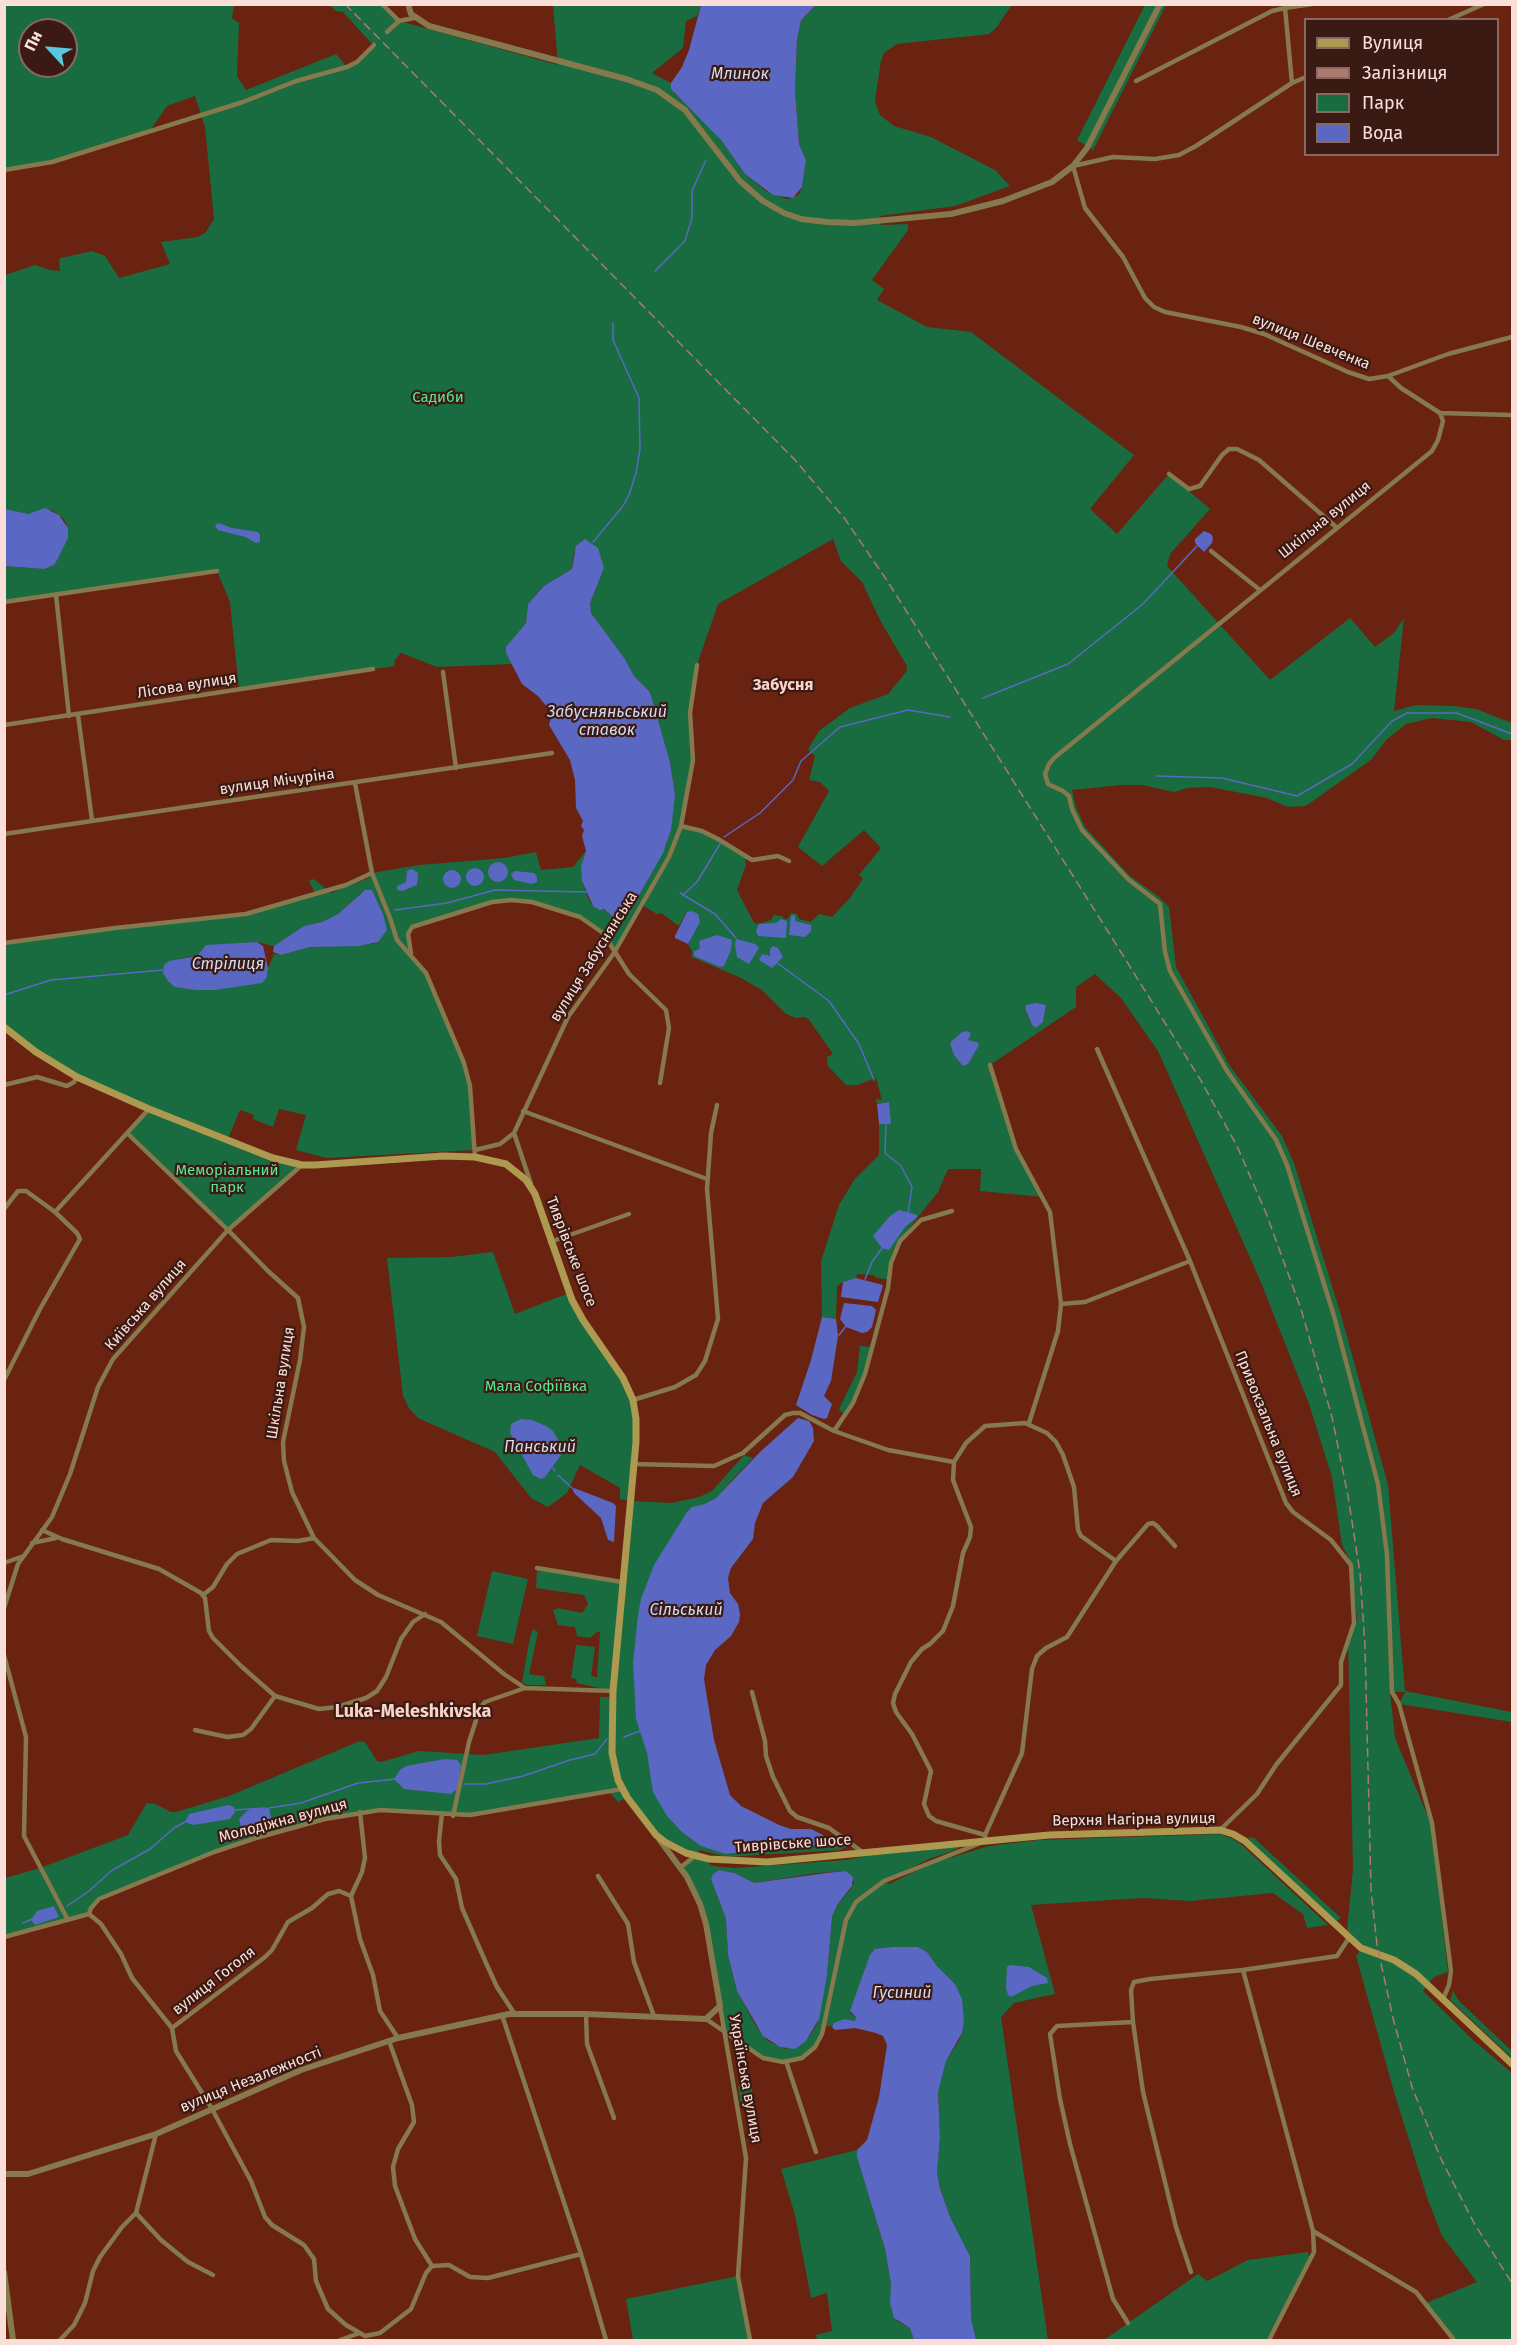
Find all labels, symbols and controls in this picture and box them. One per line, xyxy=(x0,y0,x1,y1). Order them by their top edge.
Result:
north arrow xyxy=(18,18,78,78)
legend xyxy=(1304,18,1499,156)
text: Пн xyxy=(20,28,46,54)
text: Вулиця xyxy=(1362,32,1423,54)
text: Залізниця xyxy=(1362,62,1448,84)
water label: Млинок xyxy=(711,65,769,85)
text: Парк xyxy=(1362,92,1404,114)
text: Вода xyxy=(1362,122,1403,144)
street label: вулиця Шевченка xyxy=(1249,310,1373,374)
park label: Садиби xyxy=(412,389,464,407)
street label: Шкільна вулиця xyxy=(1275,477,1375,563)
street label: Лісова вулиця xyxy=(136,669,238,703)
district label: Забусня xyxy=(753,676,813,696)
water label: Забусняньський ставок xyxy=(547,703,667,741)
street label: вулиця Мічуріна xyxy=(218,765,336,799)
street label: вулиця Забуснянська xyxy=(547,889,641,1025)
water label: Стрілиця xyxy=(192,955,264,975)
park label: Меморіальний парк xyxy=(175,1162,279,1197)
street label: Тиврівське шосе xyxy=(542,1194,600,1310)
street label: Київська вулиця xyxy=(101,1256,191,1354)
street label: Шкільна вулиця xyxy=(263,1326,299,1440)
street label: Привокзальна вулиця xyxy=(1230,1348,1306,1500)
park label: Мала Софіївка xyxy=(485,1378,587,1396)
water label: Панський xyxy=(504,1438,576,1458)
water label: Сільський xyxy=(649,1601,723,1621)
district label: Luka-Meleshkivska xyxy=(335,1701,491,1723)
street label: Молодіжна вулиця xyxy=(217,1795,349,1847)
street label: Верхня Нагірна вулиця xyxy=(1052,1810,1216,1830)
street label: Тиврівське шосе xyxy=(734,1831,852,1857)
street label: вулиця Гоголя xyxy=(169,1943,259,2019)
water label: Гусиний xyxy=(873,1984,931,2004)
street label: Українська вулиця xyxy=(725,2013,765,2145)
street label: вулиця Незалежності xyxy=(178,2043,324,2117)

